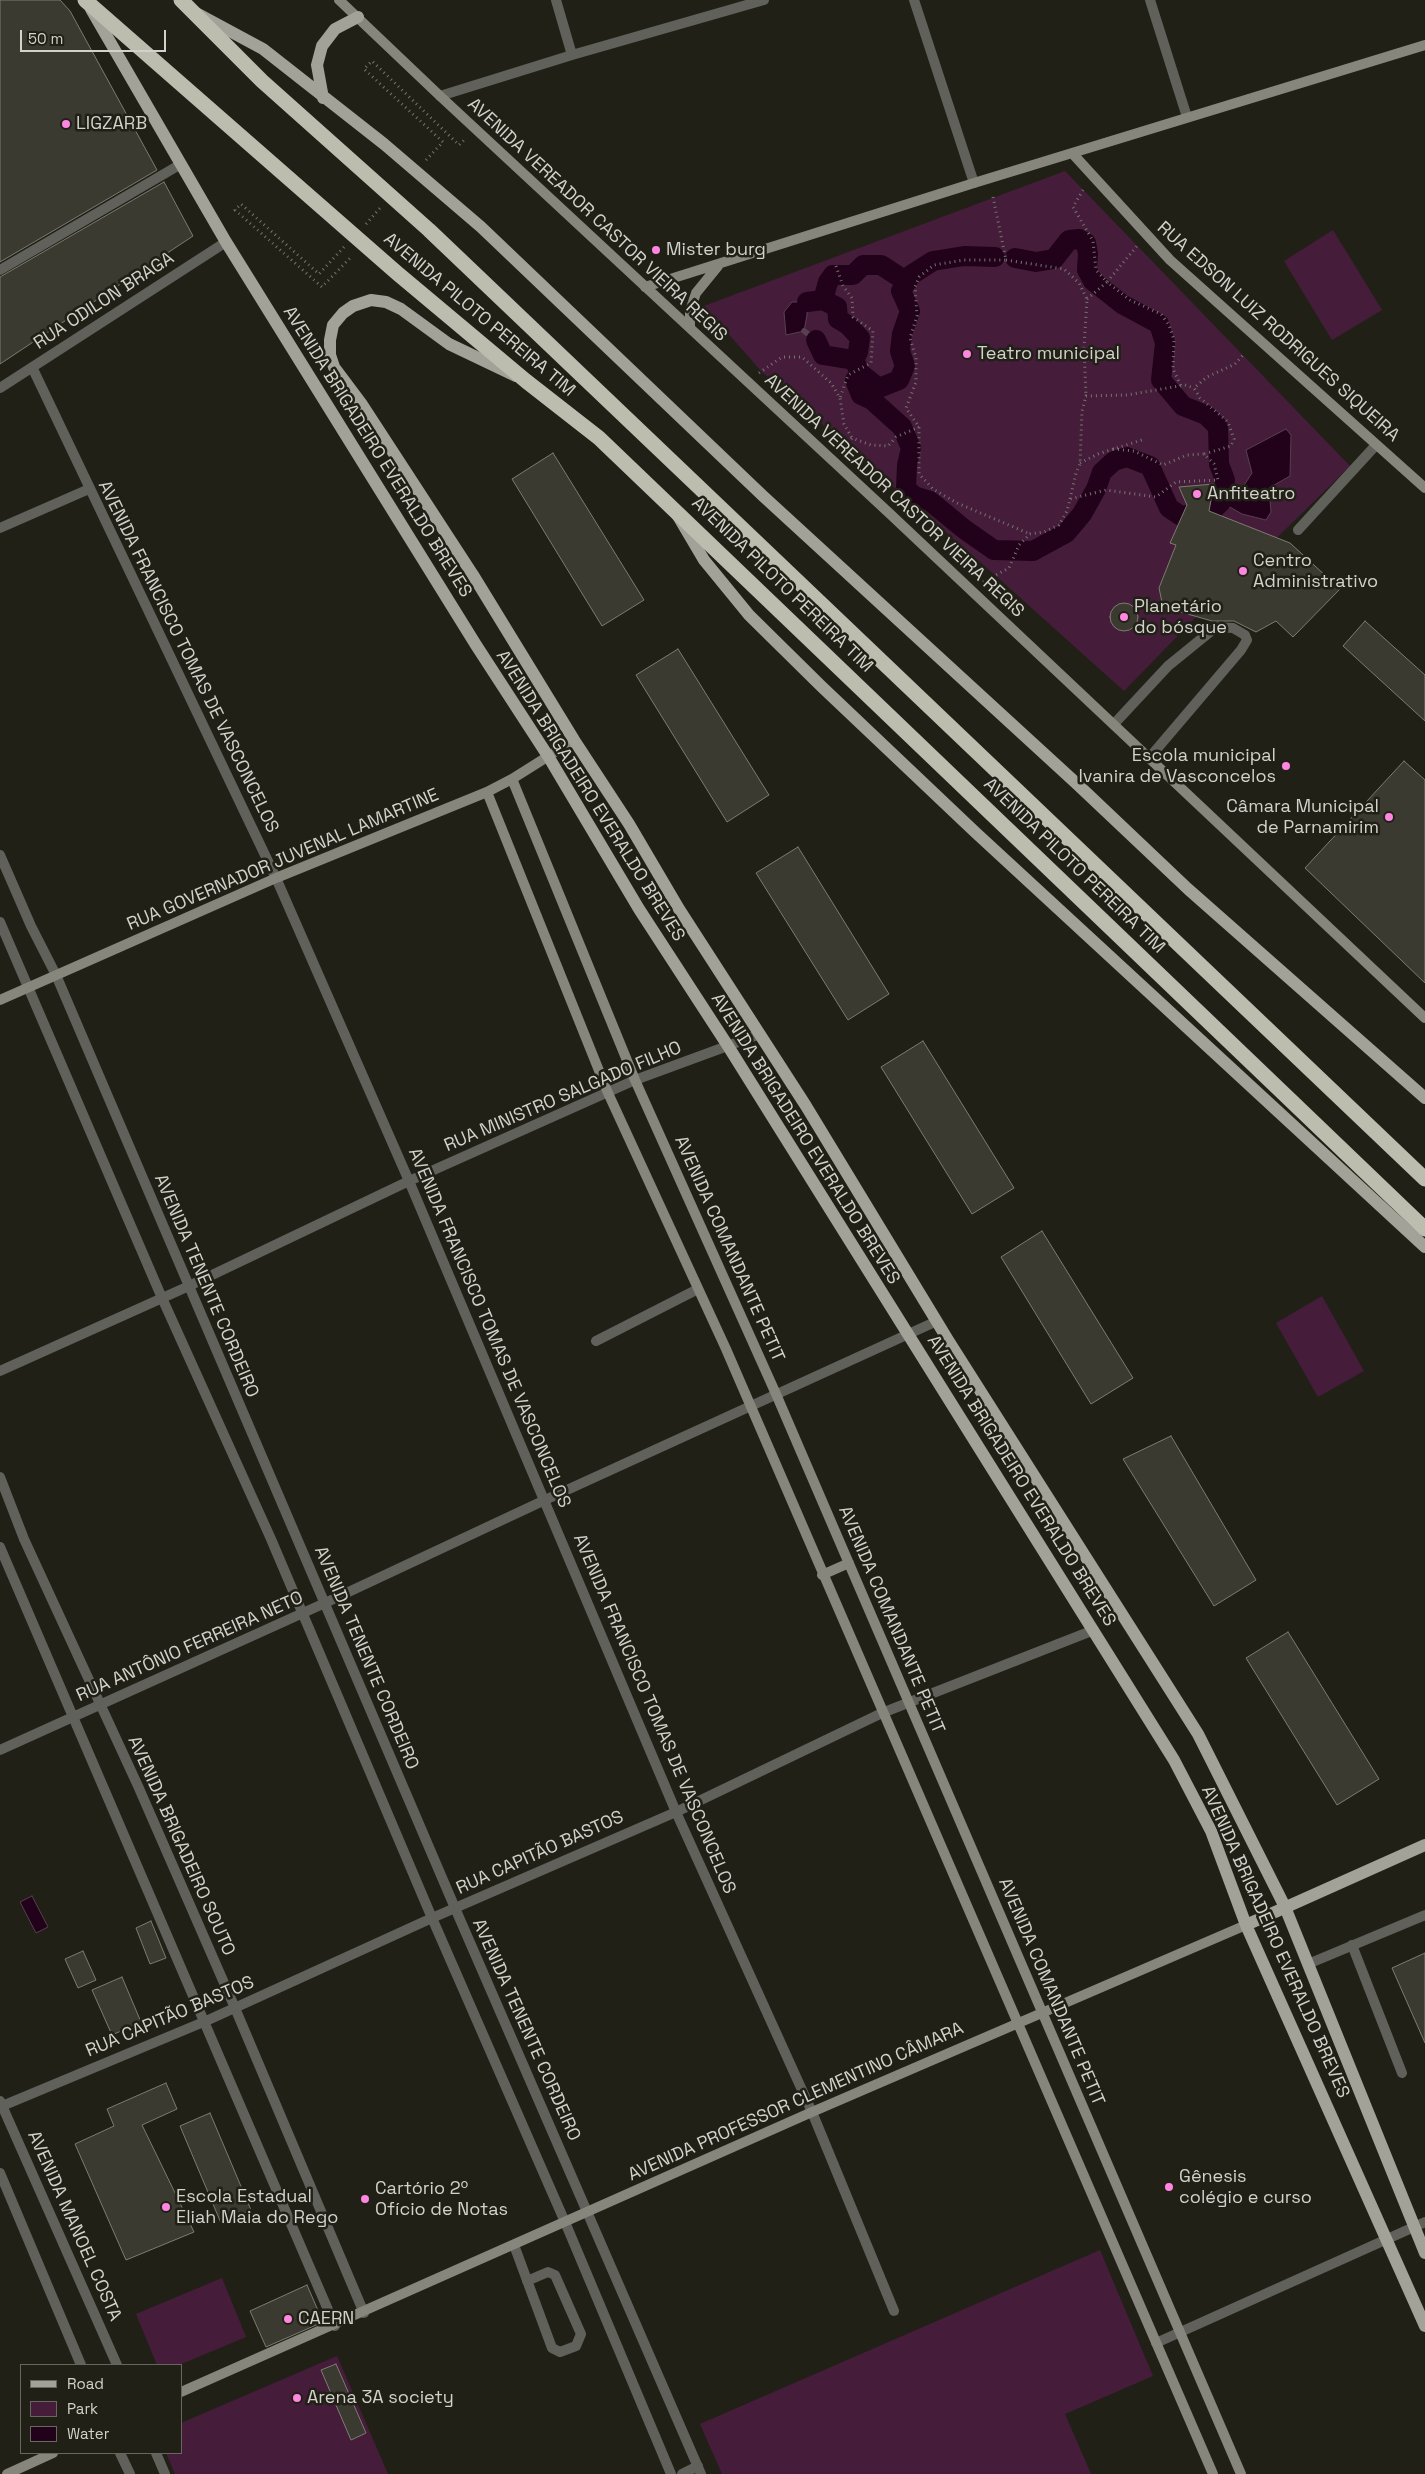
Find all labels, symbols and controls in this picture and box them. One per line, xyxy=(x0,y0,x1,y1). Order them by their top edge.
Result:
scale bar xyxy=(22,20,169,52)
text: 50 m xyxy=(28,29,63,48)
street label: AVENIDA VEREADOR CASTOR VIEIRA REGIS xyxy=(463,94,731,346)
place label: LIGZARB xyxy=(76,113,147,135)
marker: LIGZARB xyxy=(60,118,72,130)
street label: RUA EDSON LUIZ RODRIGUES SIQUEIRA xyxy=(1152,217,1404,447)
street label: AVENIDA PILOTO PEREIRA TIM xyxy=(379,229,579,401)
place label: Mister burg xyxy=(666,239,766,261)
marker: Mister burg xyxy=(650,244,662,256)
street label: RUA ODILON BRAGA xyxy=(30,248,178,354)
street label: AVENIDA BRIGADEIRO EVERALDO BREVES xyxy=(278,302,476,602)
place label: Teatro municipal xyxy=(977,343,1120,365)
marker: Teatro municipal xyxy=(961,348,973,360)
street label: AVENIDA VEREADOR CASTOR VIEIRA REGIS xyxy=(760,370,1028,622)
street label: AVENIDA FRANCISCO TOMAS DE VASCONCELOS xyxy=(93,477,283,837)
place label: Anfiteatro xyxy=(1207,483,1295,505)
marker: Anfiteatro xyxy=(1191,488,1203,500)
street label: AVENIDA PILOTO PEREIRA TIM xyxy=(687,493,877,677)
place label: Centro Administrativo xyxy=(1253,550,1378,592)
marker: Centro Administrativo xyxy=(1237,565,1249,577)
place label: Planetário do bósque xyxy=(1134,596,1227,638)
marker: Planetário do bósque xyxy=(1118,611,1130,623)
street label: AVENIDA BRIGADEIRO EVERALDO BREVES xyxy=(491,646,689,946)
place label: Escola municipal Ivanira de Vasconcelos xyxy=(1078,745,1276,788)
marker: Escola municipal Ivanira de Vasconcelos xyxy=(1280,760,1292,772)
street label: AVENIDA PILOTO PEREIRA TIM xyxy=(979,774,1169,958)
street label: RUA GOVERNADOR JUVENAL LAMARTINE xyxy=(124,784,442,936)
place label: Câmara Municipal de Parnamirim xyxy=(1226,796,1379,839)
marker: Câmara Municipal de Parnamirim xyxy=(1383,811,1395,823)
street label: AVENIDA BRIGADEIRO EVERALDO BREVES xyxy=(706,989,904,1289)
street label: RUA MINISTRO SALGADO FILHO xyxy=(441,1037,685,1157)
street label: AVENIDA COMANDANTE PETIT xyxy=(669,1133,789,1365)
street label: AVENIDA FRANCISCO TOMAS DE VASCONCELOS xyxy=(403,1145,575,1511)
street label: AVENIDA TENENTE CORDEIRO xyxy=(149,1171,263,1401)
street label: AVENIDA BRIGADEIRO EVERALDO BREVES xyxy=(922,1331,1120,1631)
street label: AVENIDA COMANDANTE PETIT xyxy=(833,1503,949,1737)
street label: AVENIDA FRANCISCO TOMAS DE VASCONCELOS xyxy=(568,1531,740,1897)
street label: AVENIDA TENENTE CORDEIRO xyxy=(309,1543,423,1773)
street label: RUA ANTÔNIO FERREIRA NETO xyxy=(73,1587,307,1707)
street label: AVENIDA BRIGADEIRO SOUTO xyxy=(123,1733,239,1959)
street label: AVENIDA BRIGADEIRO EVERALDO BREVES xyxy=(1196,1783,1354,2101)
street label: RUA CAPITÃO BASTOS xyxy=(453,1806,627,1900)
street label: AVENIDA COMANDANTE PETIT xyxy=(993,1875,1109,2109)
street label: AVENIDA TENENTE CORDEIRO xyxy=(467,1916,585,2144)
street label: RUA CAPITÃO BASTOS xyxy=(83,1972,257,2062)
street label: AVENIDA PROFESSOR CLEMENTINO CÂMARA xyxy=(625,2018,967,2186)
street label: AVENIDA MANOEL COSTA xyxy=(22,2128,126,2324)
place label: Gênesis colégio e curso xyxy=(1179,2166,1312,2208)
place label: Cartório 2º Ofício de Notas xyxy=(375,2178,508,2220)
marker: Gênesis colégio e curso xyxy=(1163,2181,1175,2193)
place label: Escola Estadual Eliah Maia do Rego xyxy=(176,2186,338,2228)
marker: Cartório 2º Ofício de Notas xyxy=(359,2193,371,2205)
marker: Escola Estadual Eliah Maia do Rego xyxy=(160,2201,172,2213)
place label: CAERN xyxy=(298,2308,354,2330)
marker: CAERN xyxy=(282,2313,294,2325)
legend xyxy=(20,2364,182,2454)
text: Road xyxy=(67,2374,104,2393)
place label: Arena 3A society xyxy=(307,2387,454,2409)
marker: Arena 3A society xyxy=(291,2392,303,2404)
text: Park xyxy=(67,2399,98,2418)
text: Water xyxy=(67,2424,109,2443)

